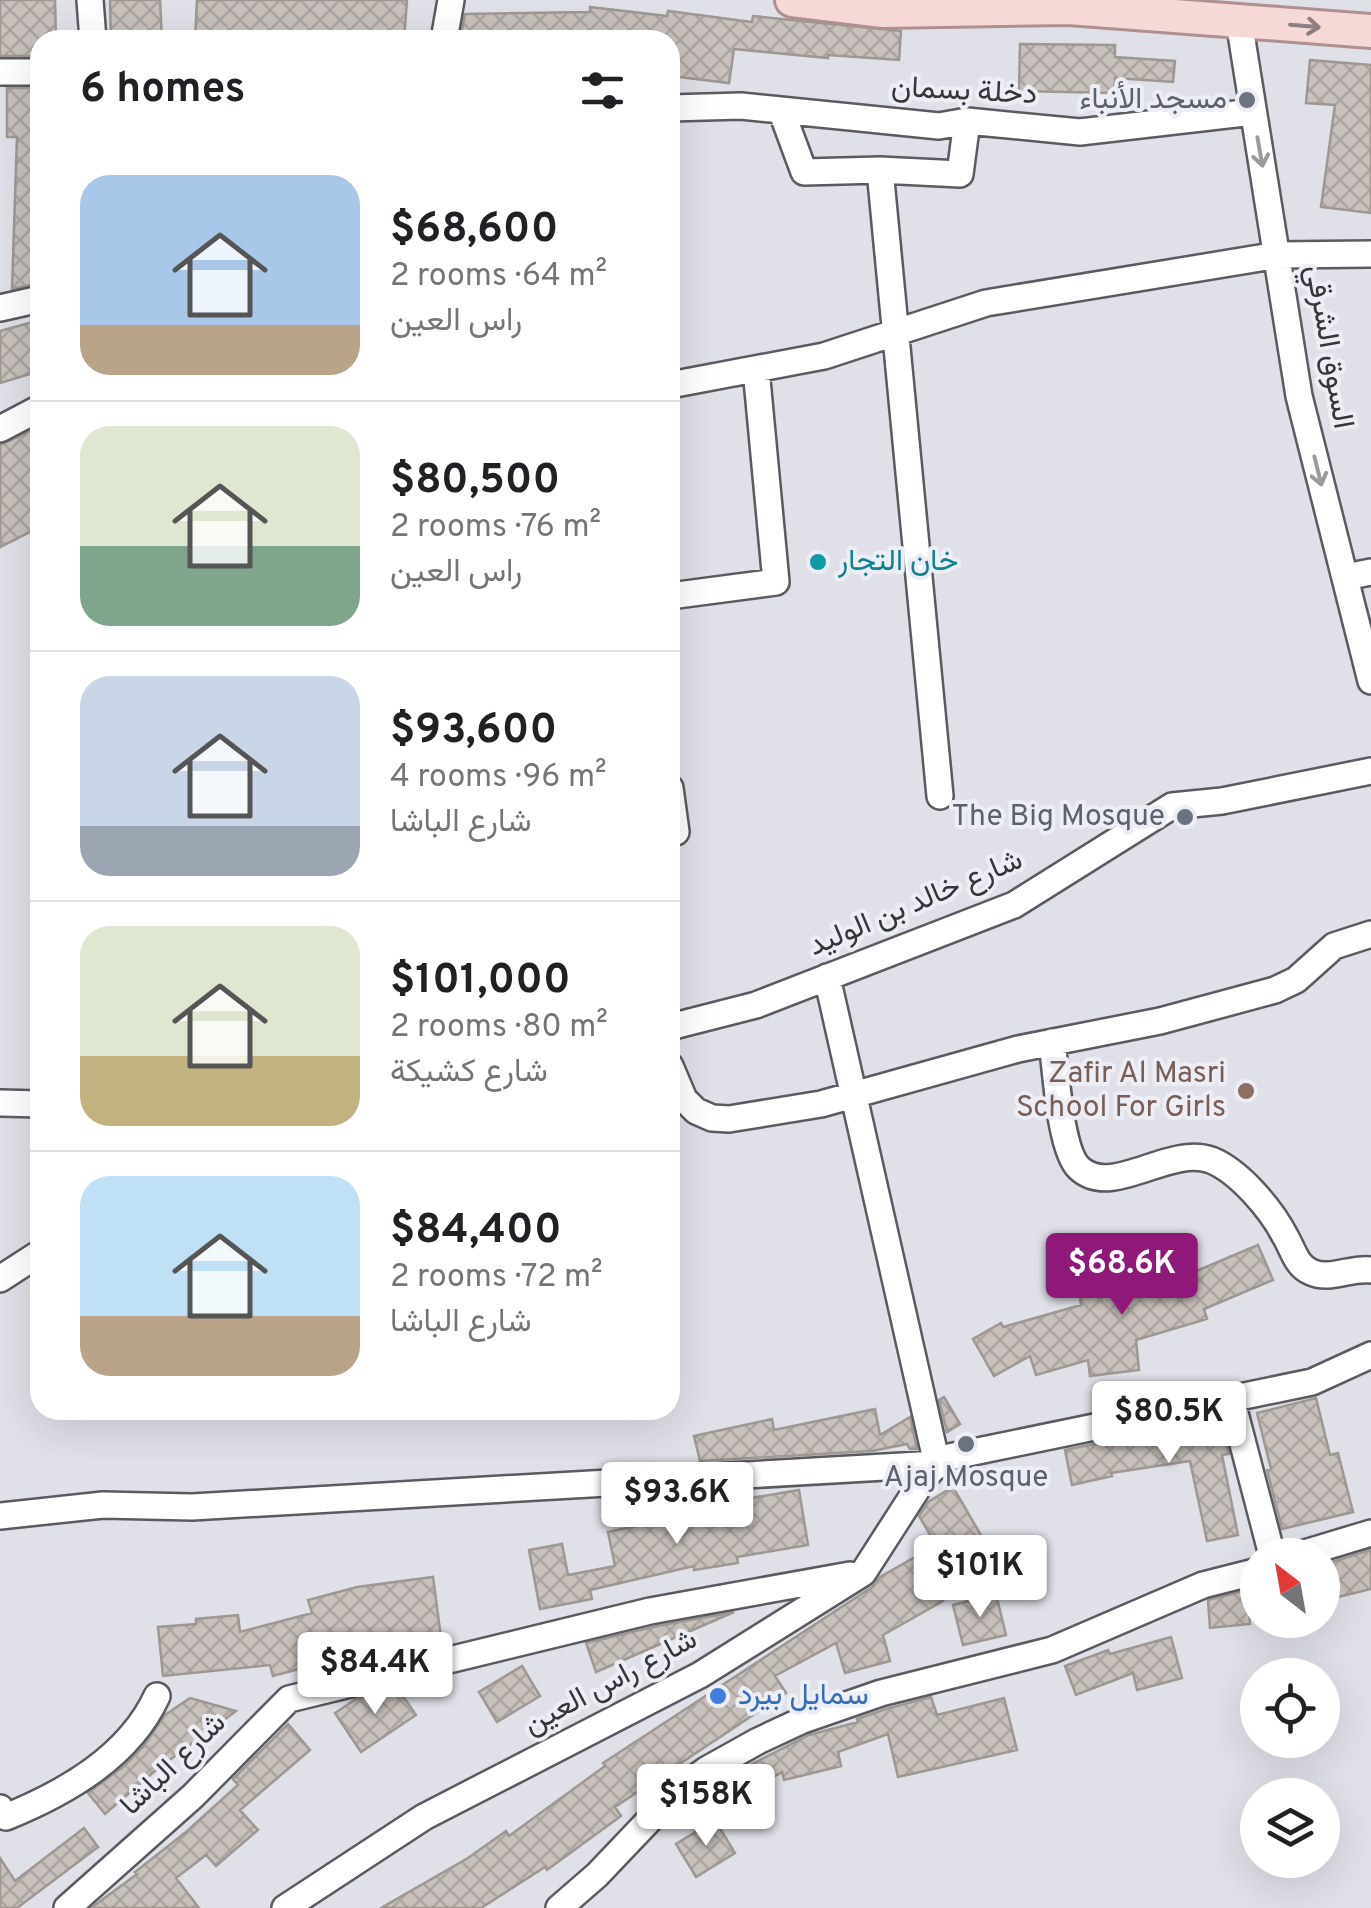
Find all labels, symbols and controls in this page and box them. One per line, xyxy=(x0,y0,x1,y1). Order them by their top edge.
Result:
one-way arrow xyxy=(1288,17,1321,36)
icon: filters xyxy=(575,63,630,118)
text: 6 homes xyxy=(80,64,245,117)
street label: دخلة بسمان xyxy=(890,70,1038,114)
place label: مسجد الأنباء xyxy=(1079,81,1227,119)
marker: مسجد الأنباء xyxy=(1236,89,1258,111)
one-way arrow xyxy=(1251,135,1270,167)
text: $68,600 xyxy=(390,204,558,257)
icon: home xyxy=(160,215,280,335)
text: 2 rooms · 64 m² xyxy=(390,257,607,297)
street label: السوق الشرقي xyxy=(1292,262,1361,432)
text: راس العين xyxy=(390,302,522,342)
text: $80,500 xyxy=(390,455,560,508)
one-way arrow xyxy=(1310,455,1329,486)
icon: home xyxy=(160,466,280,586)
text: 2 rooms · 76 m² xyxy=(390,508,601,548)
place label: خان التجار xyxy=(837,544,958,581)
marker: خان التجار xyxy=(807,551,829,573)
text: راس العين xyxy=(390,553,522,593)
text: $93,600 xyxy=(390,705,557,758)
icon: home xyxy=(160,716,280,836)
text: 4 rooms · 96 m² xyxy=(390,758,607,798)
place label: The Big Mosque xyxy=(952,799,1165,836)
text: شارع الباشا xyxy=(390,803,532,843)
marker: The Big Mosque xyxy=(1174,806,1196,828)
street label: شارع خالد بن الوليد xyxy=(803,842,1029,966)
text: $101,000 xyxy=(390,955,571,1008)
icon: home xyxy=(160,966,280,1086)
text: 2 rooms · 80 m² xyxy=(390,1008,608,1048)
text: شارع كشيكة xyxy=(390,1053,548,1093)
place label: Zafir Al Masri School For Girls xyxy=(1016,1056,1226,1127)
marker: Zafir Al Masri School For Girls xyxy=(1235,1080,1257,1102)
text: $84,400 xyxy=(390,1205,562,1258)
icon: home xyxy=(160,1216,280,1336)
pin: $68.6K xyxy=(1041,1233,1203,1318)
text: $68.6K xyxy=(1068,1245,1176,1285)
text: 2 rooms · 72 m² xyxy=(390,1258,603,1298)
text: شارع الباشا xyxy=(390,1303,532,1343)
pin: $80.5K xyxy=(1088,1381,1250,1466)
text: $80.5K xyxy=(1114,1393,1224,1433)
marker: Ajaj Mosque xyxy=(955,1433,977,1455)
place label: Ajaj Mosque xyxy=(884,1460,1048,1497)
pin: $93.6K xyxy=(596,1462,758,1547)
text: $93.6K xyxy=(623,1474,731,1514)
pin: $101K xyxy=(910,1535,1050,1620)
north arrow xyxy=(1240,1538,1340,1638)
map controls xyxy=(1240,1538,1340,1878)
text: $101K xyxy=(936,1547,1024,1587)
street label: شارع راس العين xyxy=(518,1622,704,1744)
pin: $84.4K xyxy=(294,1632,456,1717)
text: $84.4K xyxy=(320,1644,430,1684)
button: locate xyxy=(1240,1658,1340,1758)
place label: سمايل بيرد xyxy=(738,1678,869,1715)
marker: سمايل بيرد xyxy=(707,1685,729,1707)
street label: شارع الباشا xyxy=(113,1706,235,1824)
pin: $158K xyxy=(636,1764,776,1849)
text: $158K xyxy=(659,1776,753,1816)
button: layers xyxy=(1240,1778,1340,1878)

